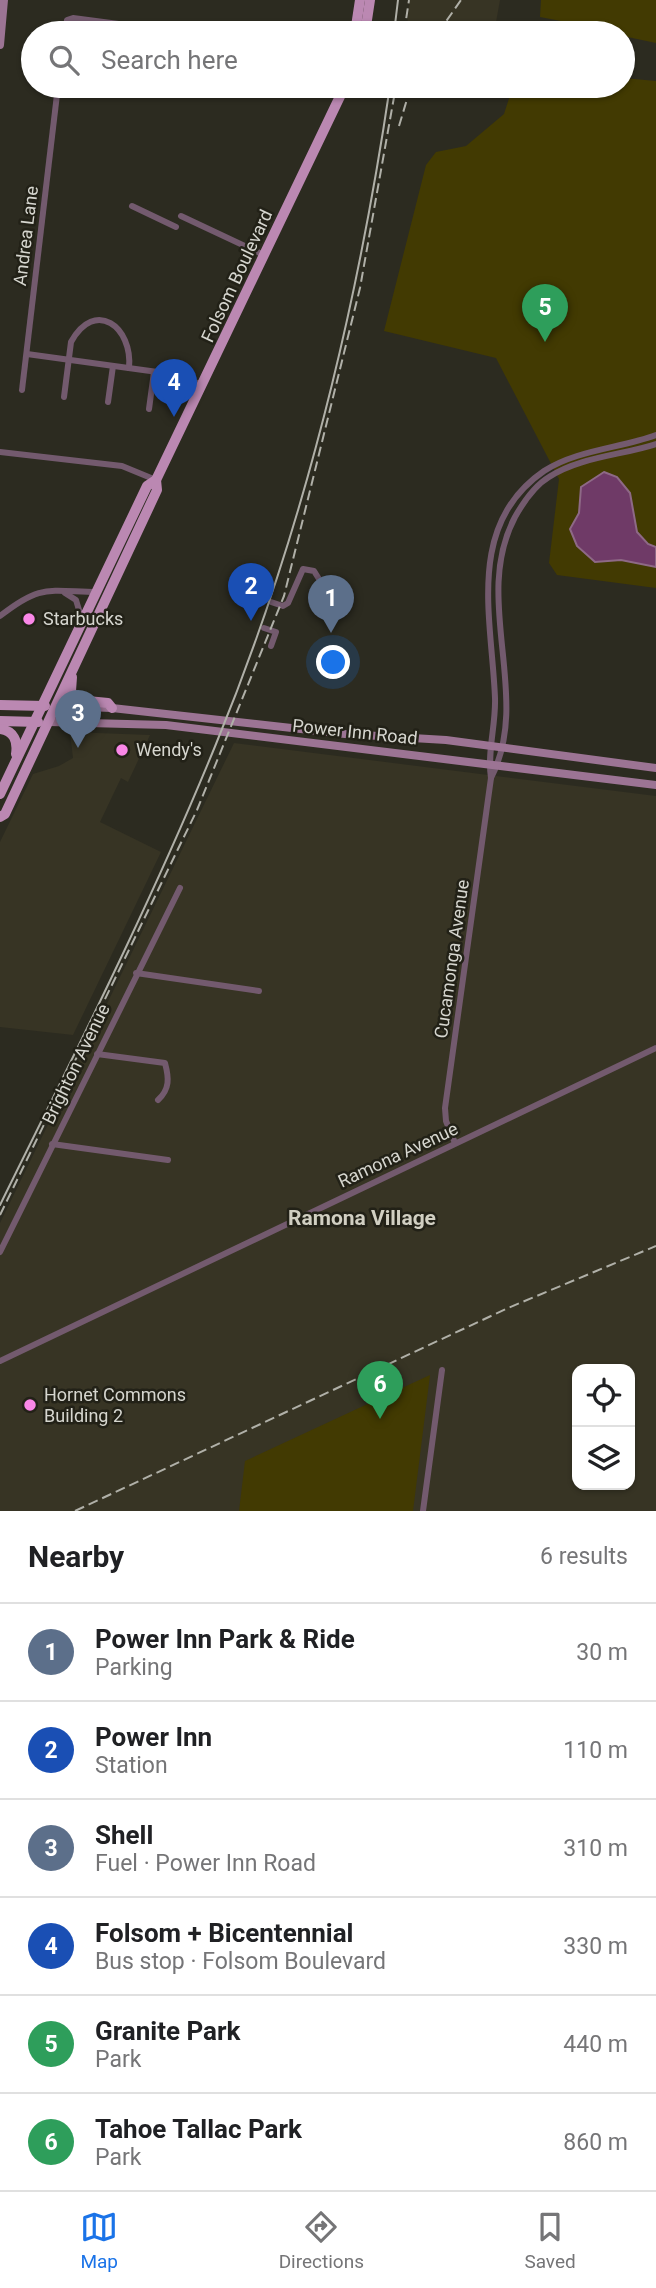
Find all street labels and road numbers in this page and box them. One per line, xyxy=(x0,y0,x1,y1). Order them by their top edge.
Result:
street label: Andrea Lane xyxy=(9,185,42,287)
street label: Folsom Boulevard xyxy=(197,206,276,345)
street label: Power Inn Road xyxy=(291,714,419,749)
street label: Cucamonga Avenue xyxy=(430,878,473,1040)
street label: Brighton Avenue xyxy=(37,1000,114,1127)
street label: Ramona Avenue xyxy=(334,1118,461,1192)

